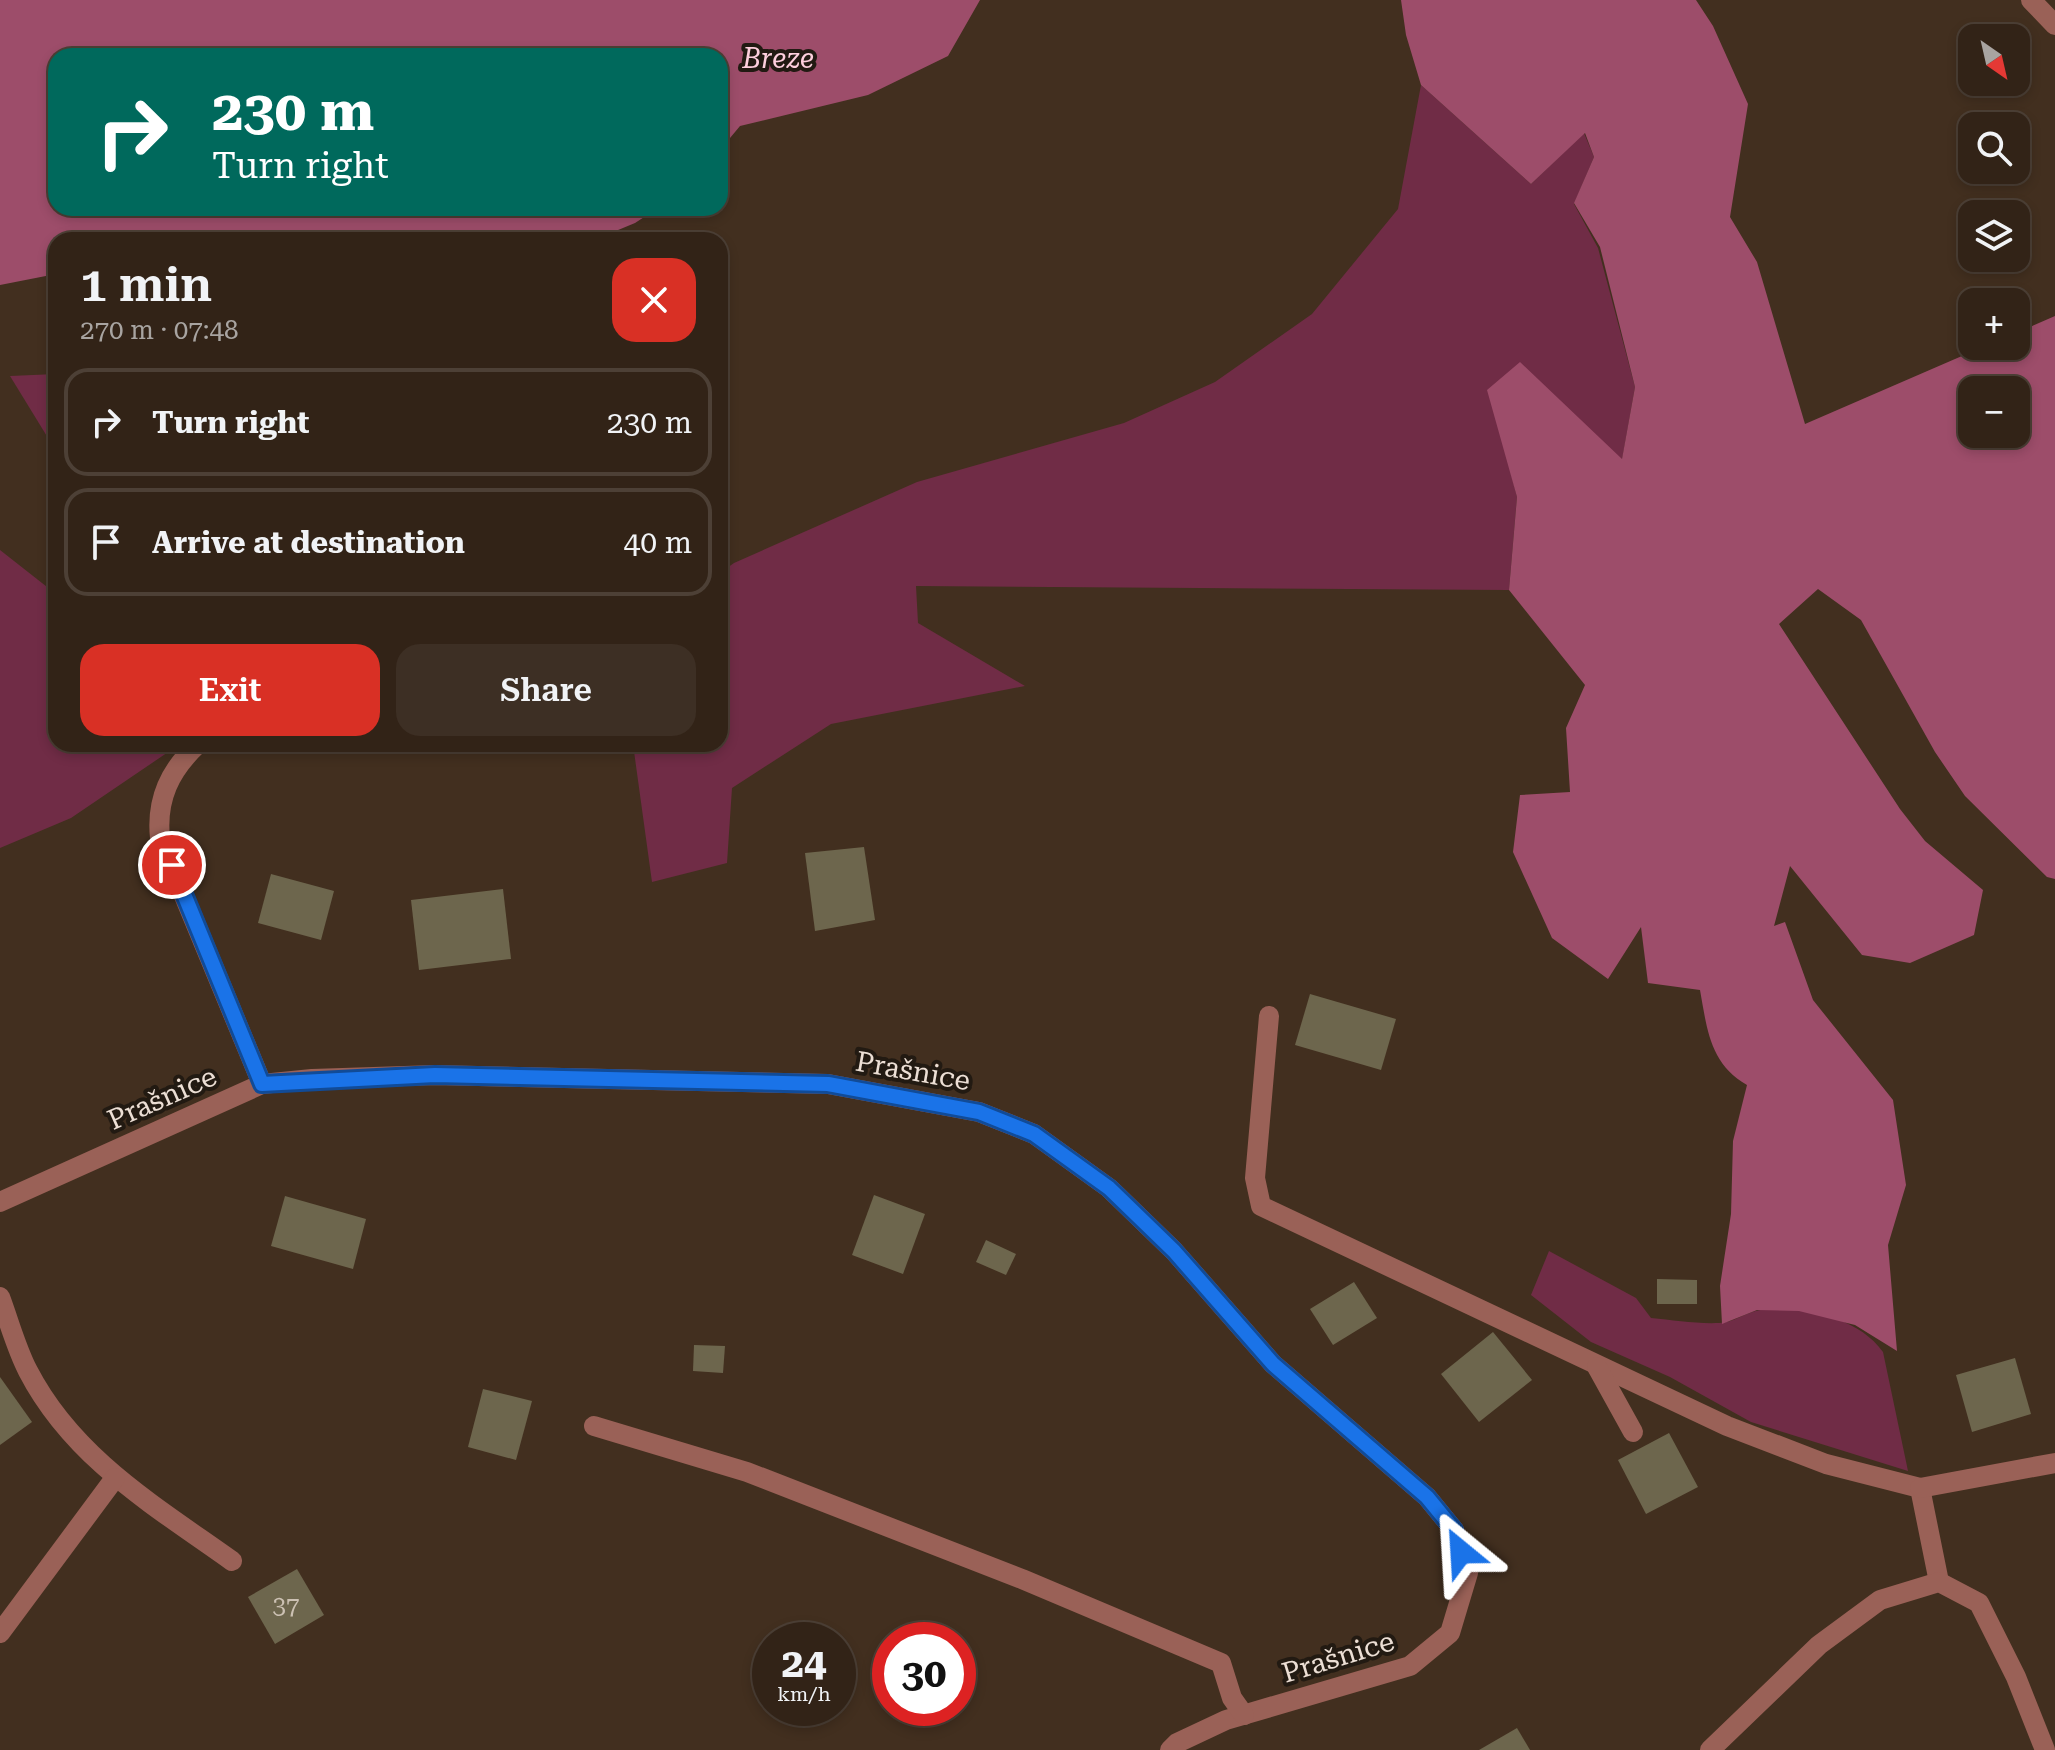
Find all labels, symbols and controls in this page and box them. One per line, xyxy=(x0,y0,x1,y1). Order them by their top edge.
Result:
north arrow xyxy=(1958,24,2030,96)
map controls xyxy=(1958,24,2030,448)
park label: Breze xyxy=(741,42,814,75)
text: 230 m xyxy=(212,78,374,144)
icon: right xyxy=(80,80,184,184)
button: search xyxy=(1958,112,2030,184)
text: Turn right xyxy=(212,145,389,187)
button: layers xyxy=(1958,200,2030,272)
text: 1 min xyxy=(80,257,212,313)
button: close xyxy=(612,258,696,342)
button: + xyxy=(1958,288,2030,360)
text: 270 m · 07:48 xyxy=(80,315,239,345)
button: − xyxy=(1958,376,2030,448)
icon: right xyxy=(84,400,128,444)
text: Turn right xyxy=(152,405,309,440)
text: 230 m xyxy=(607,405,692,440)
icon: arrive xyxy=(84,520,128,564)
text: Arrive at destination xyxy=(152,525,465,560)
text: 40 m xyxy=(623,525,692,560)
button: Exit xyxy=(80,644,380,736)
button: Share xyxy=(396,644,696,736)
pin xyxy=(138,831,206,899)
icon: arrive xyxy=(150,843,194,887)
street label: Prašnice xyxy=(853,1045,973,1097)
street label: Prašnice xyxy=(102,1059,222,1137)
position arrow xyxy=(1419,1510,1503,1594)
house number: 37 xyxy=(273,1592,299,1620)
speed limit sign: 30 xyxy=(872,1622,976,1726)
street label: Prašnice xyxy=(1278,1624,1398,1690)
text: 24 xyxy=(782,1640,826,1687)
text: km/h xyxy=(777,1682,831,1706)

